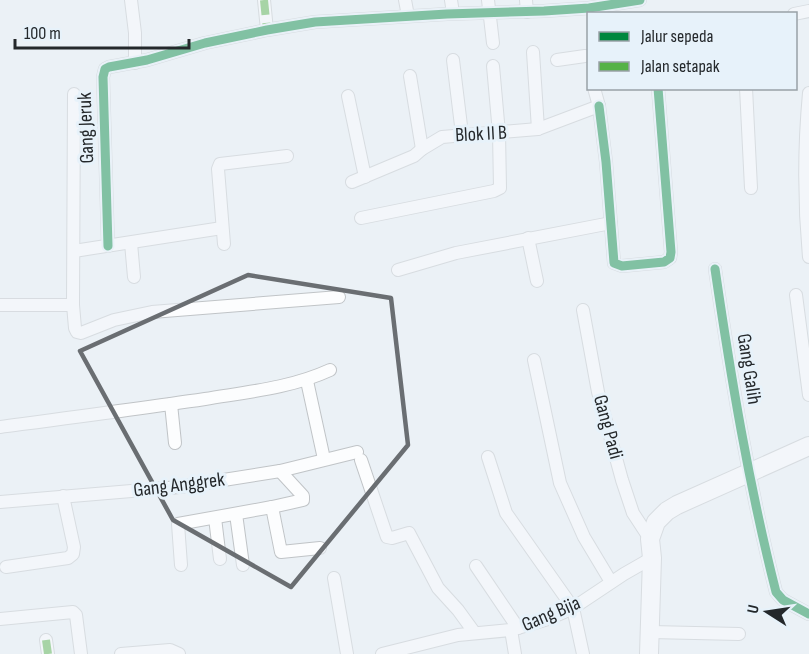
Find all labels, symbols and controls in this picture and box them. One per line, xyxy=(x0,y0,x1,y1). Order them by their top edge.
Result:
scale bar xyxy=(15,12,189,50)
legend xyxy=(587,12,797,90)
text: 100 m xyxy=(24,23,61,44)
text: Jalur sepeda xyxy=(640,26,713,47)
text: Jalan setapak xyxy=(640,56,720,77)
street label: Gang Jeruk xyxy=(73,92,99,164)
street label: Blok II B xyxy=(454,121,508,147)
street label: Gang Galih xyxy=(732,332,766,406)
street label: Gang Padi xyxy=(588,392,628,462)
street label: Gang Anggrek xyxy=(132,467,226,503)
north arrow xyxy=(737,582,797,642)
street label: Gang Bija xyxy=(518,591,584,637)
text: U xyxy=(744,603,764,615)

